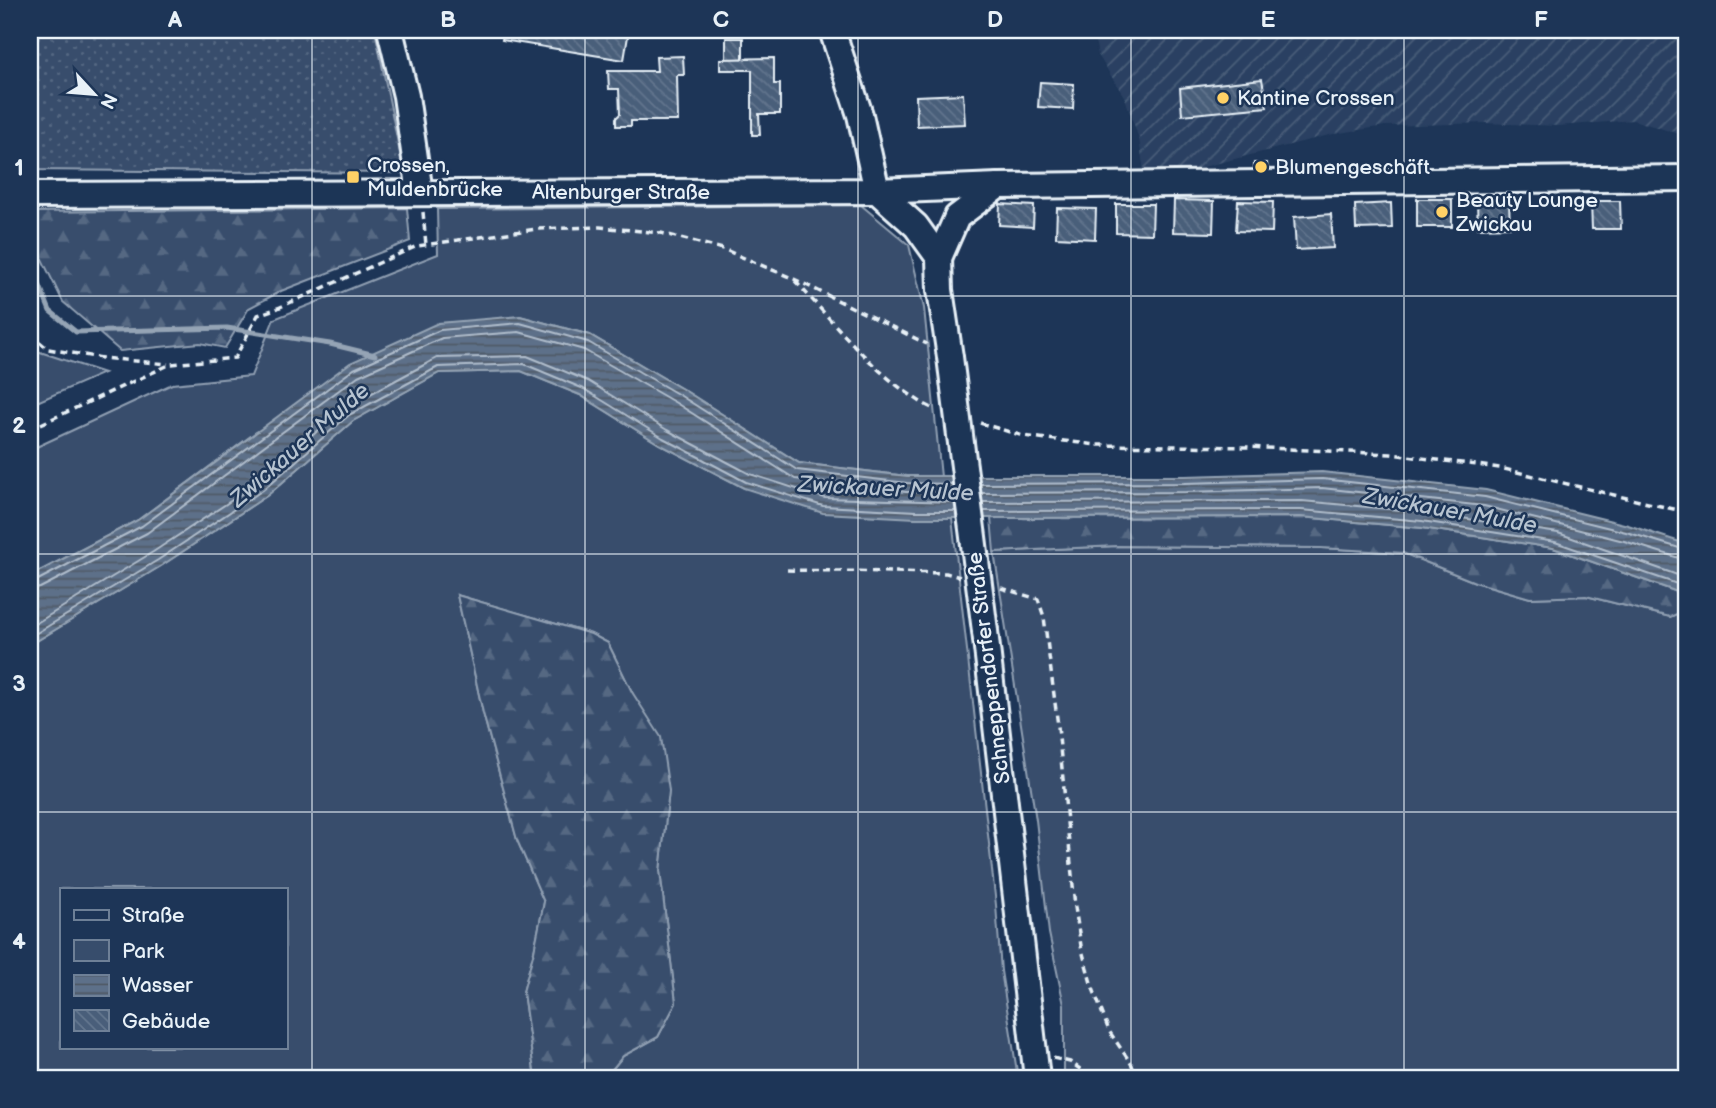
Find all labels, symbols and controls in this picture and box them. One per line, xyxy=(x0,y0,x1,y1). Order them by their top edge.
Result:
text: A xyxy=(167,6,183,34)
text: B xyxy=(440,6,456,34)
text: C xyxy=(713,6,729,34)
text: D xyxy=(987,6,1003,34)
text: E xyxy=(1261,6,1276,34)
text: F xyxy=(1534,6,1548,34)
north arrow xyxy=(60,60,130,130)
place label: Kantine Crossen xyxy=(1237,86,1394,111)
text: N xyxy=(94,89,121,112)
marker: Kantine Crossen xyxy=(1215,90,1231,106)
place label: Crossen, Muldenbrücke xyxy=(367,153,503,202)
text: 1 xyxy=(14,154,24,182)
place label: Blumengeschäft xyxy=(1275,155,1431,180)
marker: Blumengeschäft xyxy=(1253,159,1269,175)
marker: Crossen, Muldenbrücke xyxy=(345,169,361,185)
street label: Altenburger Straße xyxy=(532,180,710,205)
place label: Beauty Lounge Zwickau xyxy=(1455,188,1598,237)
marker: Beauty Lounge Zwickau xyxy=(1434,204,1450,220)
water label: Zwickauer Mulde xyxy=(224,377,376,514)
text: 2 xyxy=(12,412,26,440)
water label: Zwickauer Mulde xyxy=(796,470,975,508)
water label: Zwickauer Mulde xyxy=(1360,482,1539,540)
street label: Schneppendorfer Straße xyxy=(962,551,1016,785)
text: 3 xyxy=(12,670,26,698)
legend xyxy=(60,888,287,1048)
text: Straße xyxy=(122,903,184,928)
text: 4 xyxy=(12,928,26,956)
text: Park xyxy=(122,939,165,964)
text: Wasser xyxy=(122,973,193,998)
text: Gebäude xyxy=(122,1009,210,1034)

